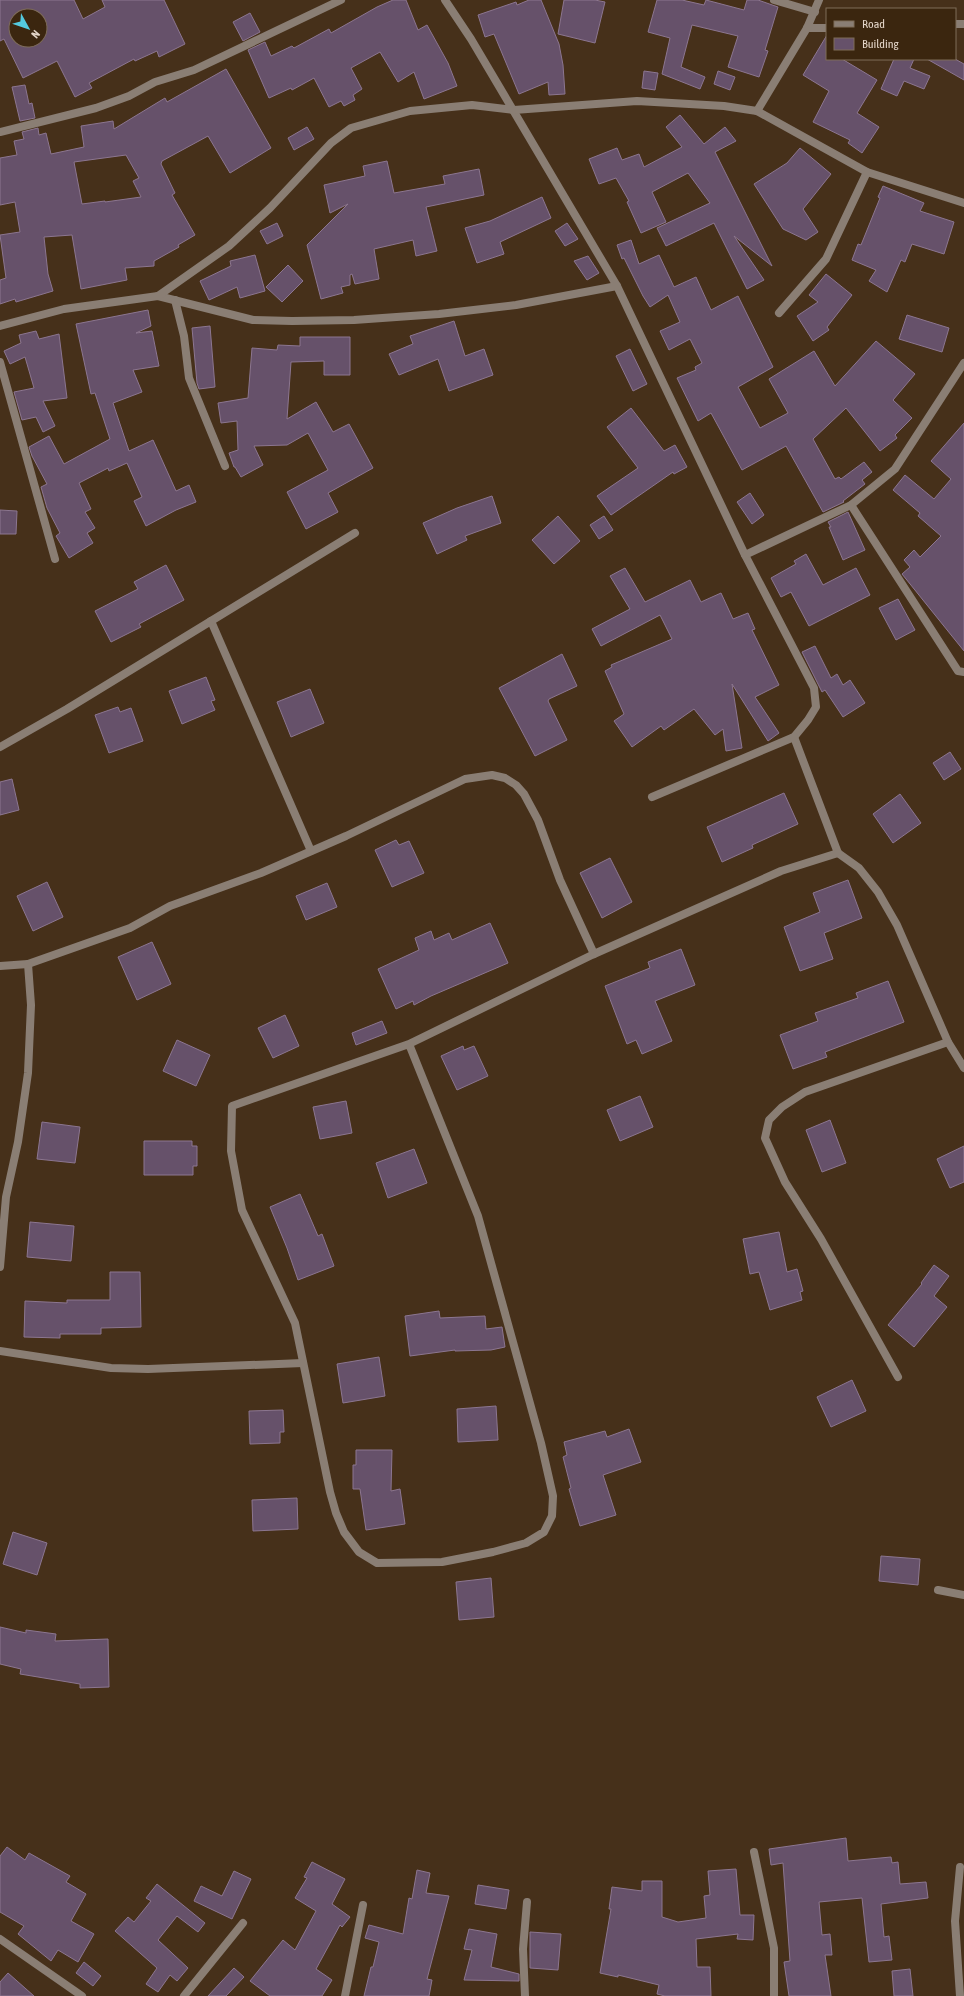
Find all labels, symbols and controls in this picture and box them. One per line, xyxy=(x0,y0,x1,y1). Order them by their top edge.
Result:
north arrow xyxy=(8,8,48,48)
legend xyxy=(826,8,956,60)
text: Road xyxy=(862,17,885,31)
text: N xyxy=(29,28,42,41)
text: Building xyxy=(862,37,900,51)

